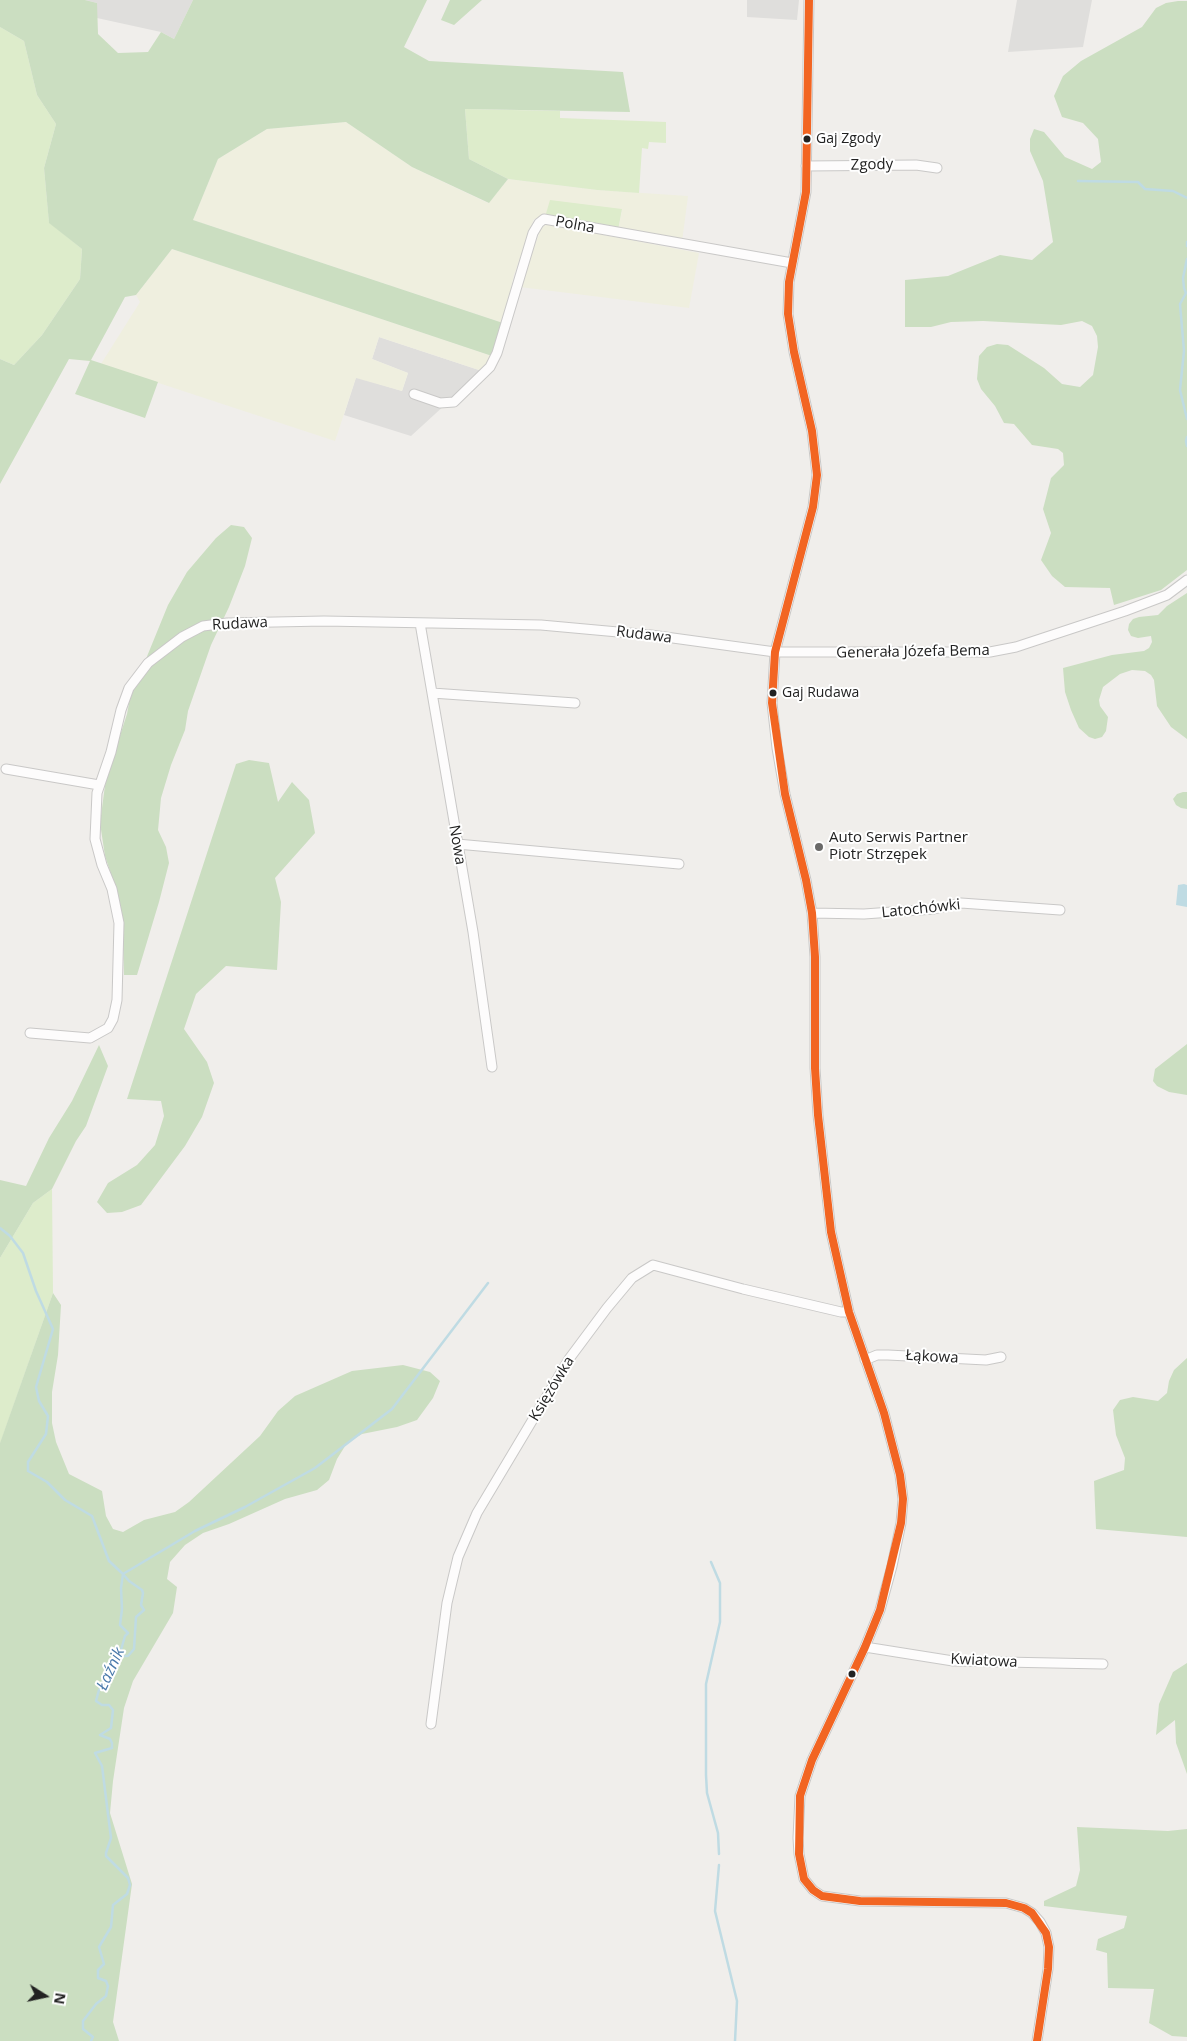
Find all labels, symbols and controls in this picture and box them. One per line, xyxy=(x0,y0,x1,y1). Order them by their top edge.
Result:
place label: Gaj Zgody xyxy=(816,131,881,147)
marker: Gaj Zgody xyxy=(802,134,812,144)
street label: Zgody xyxy=(851,156,893,174)
street label: Polna xyxy=(554,213,596,237)
street label: Rudawa xyxy=(212,614,268,634)
street label: Rudawa xyxy=(615,623,673,647)
street label: Generała Józefa Bema xyxy=(836,642,990,662)
place label: Gaj Rudawa xyxy=(782,685,859,701)
marker: Gaj Rudawa xyxy=(768,688,778,698)
street label: Nowa xyxy=(445,824,469,866)
place label: Auto Serwis Partner Piotr Strzępek xyxy=(829,829,968,864)
marker: Auto Serwis Partner Piotr Strzępek xyxy=(813,841,825,853)
street label: Latochówki xyxy=(881,896,961,922)
street label: Łąkowa xyxy=(905,1347,959,1367)
street label: Księżówka xyxy=(526,1353,578,1425)
water label: Łaźnik xyxy=(93,1645,129,1693)
street label: Kwiatowa xyxy=(950,1650,1018,1672)
unlabelled marker xyxy=(847,1669,857,1679)
north arrow xyxy=(20,1971,70,2021)
text: N xyxy=(50,1991,71,2006)

